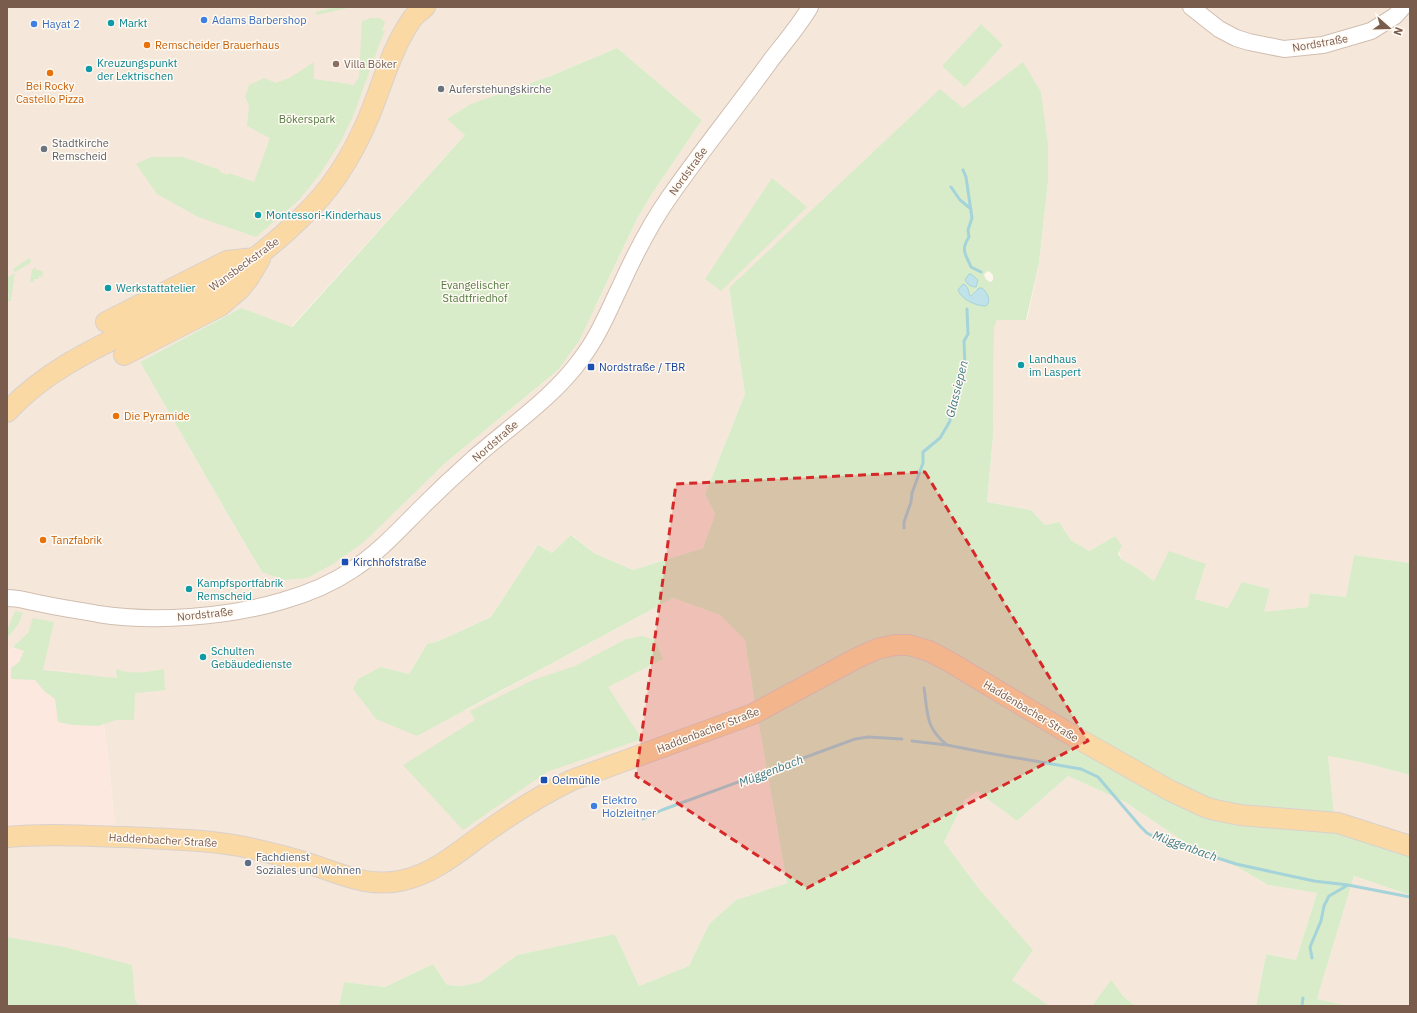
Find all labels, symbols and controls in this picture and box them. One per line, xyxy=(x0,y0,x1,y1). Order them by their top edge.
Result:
north arrow xyxy=(1369,8,1409,48)
place label: Adams Barbershop xyxy=(212,13,307,27)
marker: Adams Barbershop xyxy=(199,15,209,25)
place label: Markt xyxy=(119,16,148,30)
place label: Hayat 2 xyxy=(42,17,80,31)
marker: Markt xyxy=(106,18,116,28)
marker: Hayat 2 xyxy=(29,19,39,29)
text: N xyxy=(1390,25,1406,38)
street label: Nordstraße xyxy=(1291,31,1349,55)
place label: Remscheider Brauerhaus xyxy=(155,38,280,52)
marker: Remscheider Brauerhaus xyxy=(142,40,152,50)
place label: Kreuzungspunkt der Lektrischen xyxy=(97,56,177,83)
place label: Villa Böker xyxy=(344,57,397,71)
marker: Villa Böker xyxy=(331,59,341,69)
marker: Kreuzungspunkt der Lektrischen xyxy=(84,64,94,74)
marker: Bei Rocky Castello Pizza xyxy=(45,68,55,78)
place label: Bei Rocky Castello Pizza xyxy=(16,79,84,106)
place label: Auferstehungskirche xyxy=(449,82,551,96)
marker: Auferstehungskirche xyxy=(436,84,446,94)
park label: Bökerspark xyxy=(279,112,335,126)
place label: Stadtkirche Remscheid xyxy=(52,136,109,163)
marker: Stadtkirche Remscheid xyxy=(39,144,49,154)
street label: Nordstraße xyxy=(666,144,710,198)
place label: Montessori-Kinderhaus xyxy=(266,208,381,222)
marker: Montessori-Kinderhaus xyxy=(253,210,263,220)
street label: Wansbeckstraße xyxy=(206,234,282,294)
park label: Evangelischer Stadtfriedhof xyxy=(441,278,509,305)
place label: Werkstattatelier xyxy=(116,281,196,295)
marker: Werkstattatelier xyxy=(103,283,113,293)
place label: Landhaus im Laspert xyxy=(1029,352,1081,379)
water label: Glassiepen xyxy=(942,359,971,419)
place label: Nordstraße / TBR xyxy=(599,360,685,374)
marker: Landhaus im Laspert xyxy=(1016,360,1026,370)
marker: Nordstraße / TBR xyxy=(586,362,596,372)
place label: Die Pyramide xyxy=(124,409,190,423)
marker: Die Pyramide xyxy=(111,411,121,421)
street label: Nordstraße xyxy=(469,417,521,465)
place label: Tanzfabrik xyxy=(51,533,102,547)
marker: Tanzfabrik xyxy=(38,535,48,545)
place label: Kirchhofstraße xyxy=(353,555,426,569)
marker: Kirchhofstraße xyxy=(340,557,350,567)
place label: Kampfsportfabrik Remscheid xyxy=(197,576,283,603)
marker: Kampfsportfabrik Remscheid xyxy=(184,584,194,594)
street label: Nordstraße xyxy=(176,604,234,624)
place label: Schulten Gebäudedienste xyxy=(211,644,292,671)
marker: Schulten Gebäudedienste xyxy=(198,652,208,662)
street label: Haddenbacher Straße xyxy=(981,677,1081,745)
street label: Haddenbacher Straße xyxy=(655,704,761,756)
water label: Müggenbach xyxy=(736,751,805,790)
place label: Oelmühle xyxy=(552,773,600,787)
marker: Oelmühle xyxy=(539,775,549,785)
place label: Elektro Holzleitner xyxy=(602,793,656,820)
marker: Elektro Holzleitner xyxy=(589,801,599,811)
water label: Müggenbach xyxy=(1151,827,1220,864)
street label: Haddenbacher Straße xyxy=(108,830,218,850)
place label: Fachdienst Soziales und Wohnen xyxy=(256,850,361,877)
marker: Fachdienst Soziales und Wohnen xyxy=(243,858,253,868)

